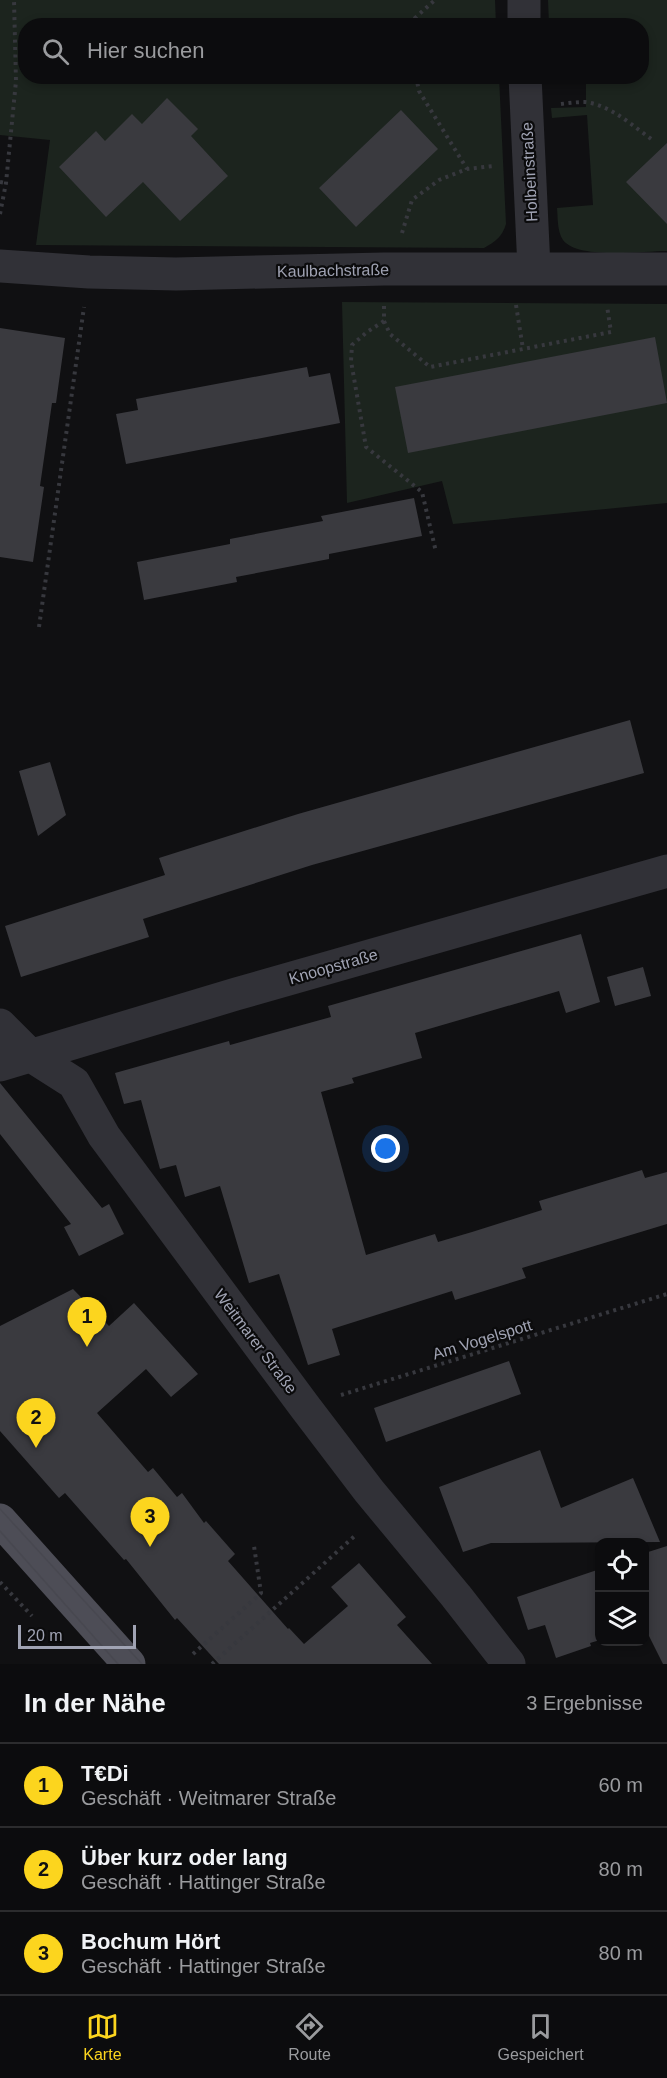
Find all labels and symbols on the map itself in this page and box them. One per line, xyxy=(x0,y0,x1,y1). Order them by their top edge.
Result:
street label: Holbeinstraße xyxy=(518,122,541,222)
street label: Kaulbachstraße xyxy=(277,261,389,280)
street label: Knoopstraße xyxy=(287,946,380,987)
your location xyxy=(371,1134,400,1163)
street label: Weitmarer Straße xyxy=(211,1286,300,1397)
pin: 1 xyxy=(68,1298,106,1347)
street label: Am Vogelspott xyxy=(430,1316,534,1363)
pin: 2 xyxy=(16,1398,56,1448)
pin: 3 xyxy=(130,1498,170,1547)
scale bar xyxy=(18,1622,136,1650)

